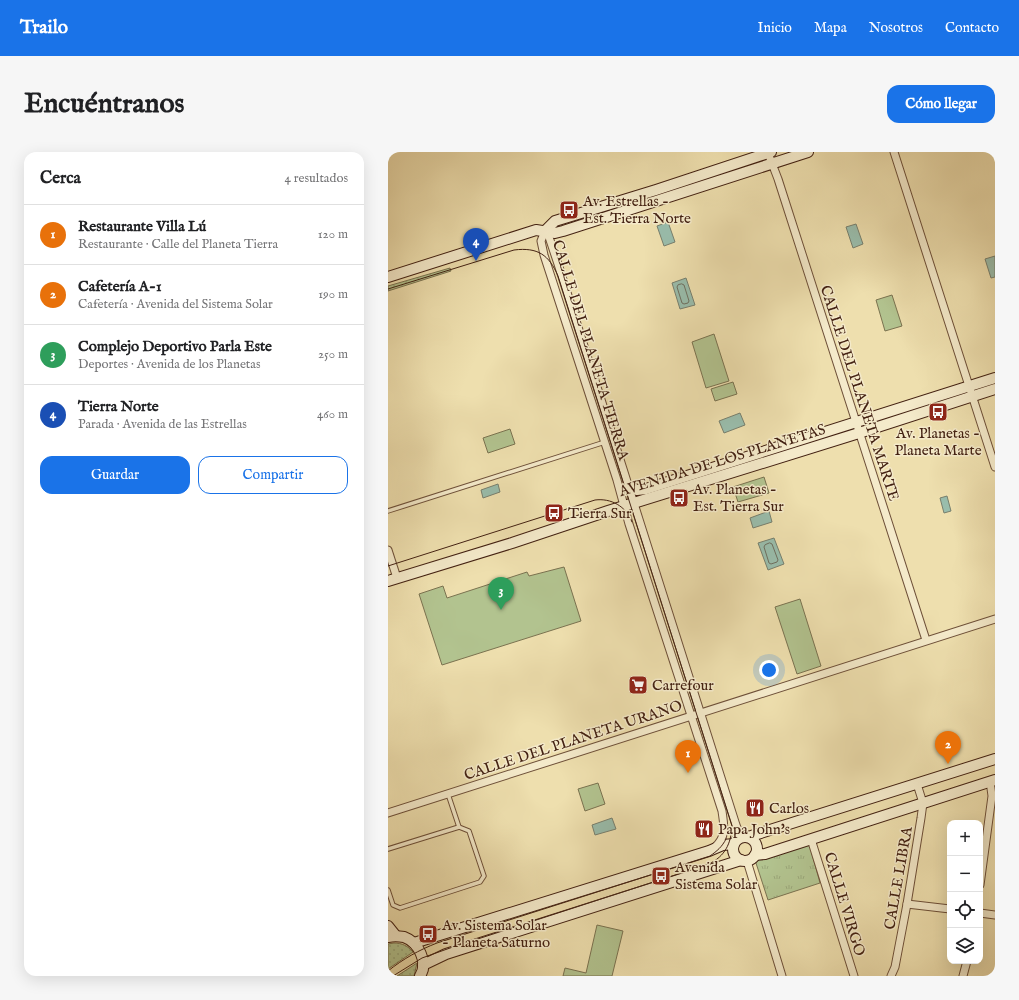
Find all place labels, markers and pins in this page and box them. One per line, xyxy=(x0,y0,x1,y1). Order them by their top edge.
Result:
place label: Av. Estrellas - Est. Tierra Norte xyxy=(582,192,691,228)
bus stop icon: Av. Estrellas - Est. Tierra Norte xyxy=(558,199,580,221)
pin: 4 xyxy=(463,228,489,261)
bus stop icon: Av. Planetas - Planeta Marte xyxy=(927,401,949,423)
place label: Av. Planetas - Planeta Marte xyxy=(894,424,982,460)
place label: Av. Planetas - Est. Tierra Sur xyxy=(692,480,784,516)
bus stop icon: Av. Planetas - Est. Tierra Sur xyxy=(668,487,690,509)
bus stop icon: Tierra Sur xyxy=(543,502,565,524)
place label: Tierra Sur xyxy=(568,504,632,523)
pin: 3 xyxy=(488,577,514,610)
supermarket icon: Carrefour xyxy=(627,674,649,696)
place label: Carrefour xyxy=(652,676,714,695)
pin: 2 xyxy=(935,731,961,764)
pin: 1 xyxy=(675,740,701,773)
restaurant icon: Carlos xyxy=(744,797,766,819)
place label: Carlos xyxy=(769,799,809,818)
restaurant icon: Papa John's xyxy=(693,818,715,840)
place label: Papa John's xyxy=(718,820,790,839)
place label: Avenida Sistema Solar xyxy=(674,858,758,894)
bus stop icon: Avenida Sistema Solar xyxy=(650,865,672,887)
place label: Av. Sistema Solar - Planeta Saturno xyxy=(441,916,550,952)
bus stop icon: Av. Sistema Solar - Planeta Saturno xyxy=(417,923,439,945)

